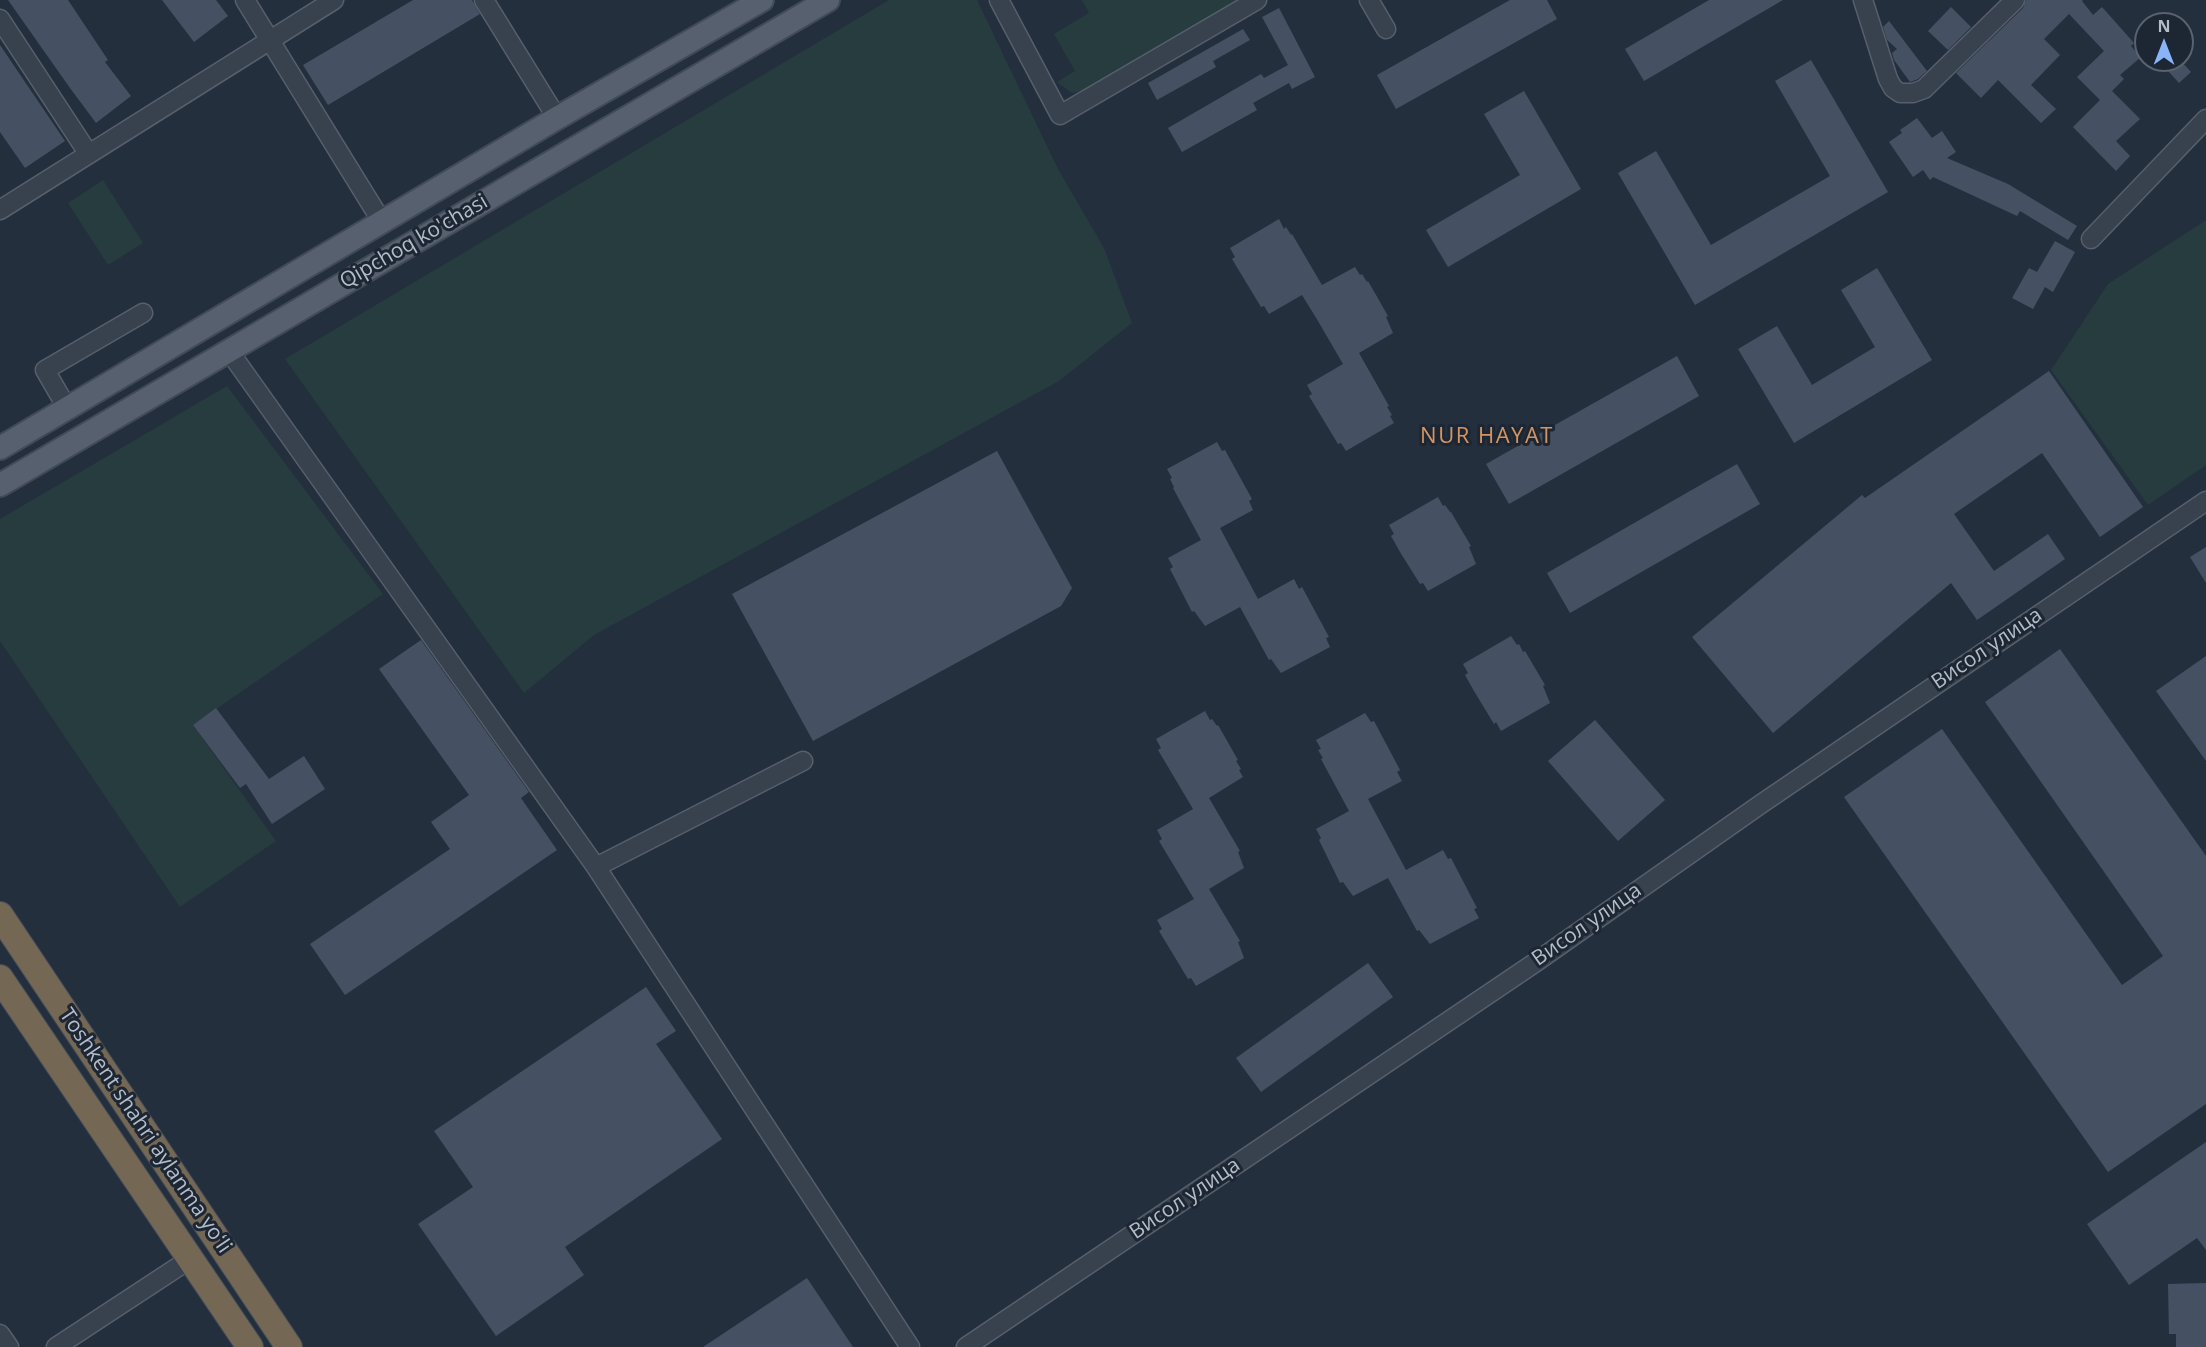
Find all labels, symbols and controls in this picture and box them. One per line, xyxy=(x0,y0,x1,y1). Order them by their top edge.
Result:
north arrow xyxy=(2134,12,2194,72)
text: N xyxy=(2157,15,2171,37)
street label: Qipchoq ko'chasi xyxy=(336,189,492,295)
district label: NUR HAYAT xyxy=(1420,424,1554,450)
street label: Висол улица xyxy=(1927,603,2047,695)
street label: Висол улица xyxy=(1527,878,1647,972)
street label: Toshkent shahri aylanma yoʻli xyxy=(54,1004,236,1258)
street label: Висол улица xyxy=(1125,1153,1245,1245)

